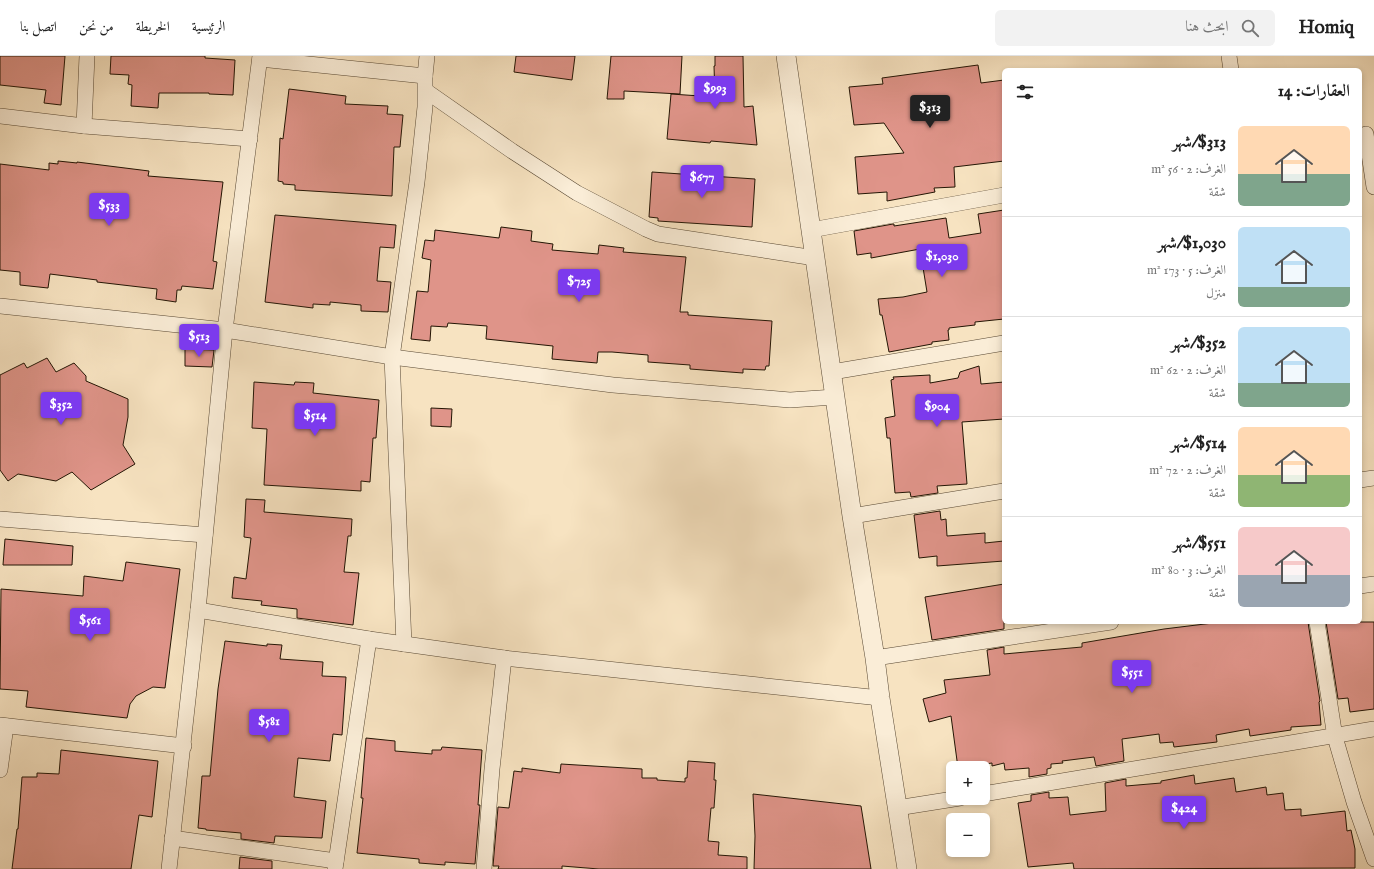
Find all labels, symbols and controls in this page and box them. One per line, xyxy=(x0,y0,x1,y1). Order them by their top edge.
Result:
search box xyxy=(995,10,1275,46)
text: Homiq xyxy=(1299,16,1354,40)
text: ابحث هنا xyxy=(1185,17,1229,36)
icon: search xyxy=(1239,17,1261,39)
text: اتصل بنا xyxy=(20,18,57,36)
text: من نحن xyxy=(79,18,114,36)
text: الخريطة xyxy=(136,18,170,36)
text: الرئيسية xyxy=(192,18,225,36)
pin: $993 xyxy=(691,76,739,110)
text: $993 xyxy=(703,80,727,97)
icon: filters xyxy=(1014,81,1036,103)
text: العقارات: 14 xyxy=(1278,81,1350,102)
pin: $313 xyxy=(906,95,954,129)
text: $313 xyxy=(919,99,941,116)
text: $313/شهر xyxy=(1172,132,1226,153)
icon: home xyxy=(1270,142,1318,190)
text: الغرف: 2 · 56 m² xyxy=(1151,161,1226,178)
pin: $677 xyxy=(678,165,726,199)
text: $677 xyxy=(690,169,714,186)
text: شقة xyxy=(1209,184,1226,201)
pin: $533 xyxy=(85,193,133,227)
text: $533 xyxy=(98,197,120,214)
text: $1,030/شهر xyxy=(1157,233,1226,254)
icon: home xyxy=(1270,243,1318,291)
pin: $1,030 xyxy=(909,244,975,278)
text: $1,030 xyxy=(925,248,959,265)
text: الغرف: 5 · 173 m² xyxy=(1147,262,1226,279)
pin: $725 xyxy=(555,269,603,303)
text: $725 xyxy=(567,273,591,290)
text: منزل xyxy=(1206,285,1226,302)
pin: $513 xyxy=(175,324,223,358)
text: $513 xyxy=(188,328,210,345)
text: $352/شهر xyxy=(1171,333,1226,354)
icon: home xyxy=(1270,343,1318,391)
text: الغرف: 2 · 62 m² xyxy=(1150,362,1226,379)
text: شقة xyxy=(1209,385,1226,402)
pin: $352 xyxy=(37,392,85,426)
pin: $904 xyxy=(913,394,961,428)
text: $352 xyxy=(50,396,72,413)
text: $904 xyxy=(924,398,950,415)
pin: $514 xyxy=(291,403,339,437)
text: $514 xyxy=(303,407,327,424)
text: $514/شهر xyxy=(1170,433,1226,454)
icon: home xyxy=(1270,443,1318,491)
text: الغرف: 2 · 72 m² xyxy=(1149,462,1226,479)
text: شقة xyxy=(1209,485,1226,502)
text: $551/شهر xyxy=(1173,533,1226,554)
icon: home xyxy=(1270,543,1318,591)
text: الغرف: 3 · 80 m² xyxy=(1151,562,1226,579)
text: شقة xyxy=(1209,585,1226,602)
pin: $561 xyxy=(66,608,114,642)
text: $561 xyxy=(79,612,101,629)
pin: $551 xyxy=(1108,660,1156,694)
text: $551 xyxy=(1121,664,1143,681)
pin: $581 xyxy=(245,709,293,743)
text: $581 xyxy=(258,713,280,730)
map controls xyxy=(946,761,990,857)
button: + xyxy=(946,761,990,805)
pin: $424 xyxy=(1160,796,1208,830)
text: $424 xyxy=(1171,800,1197,817)
button: − xyxy=(946,813,990,857)

